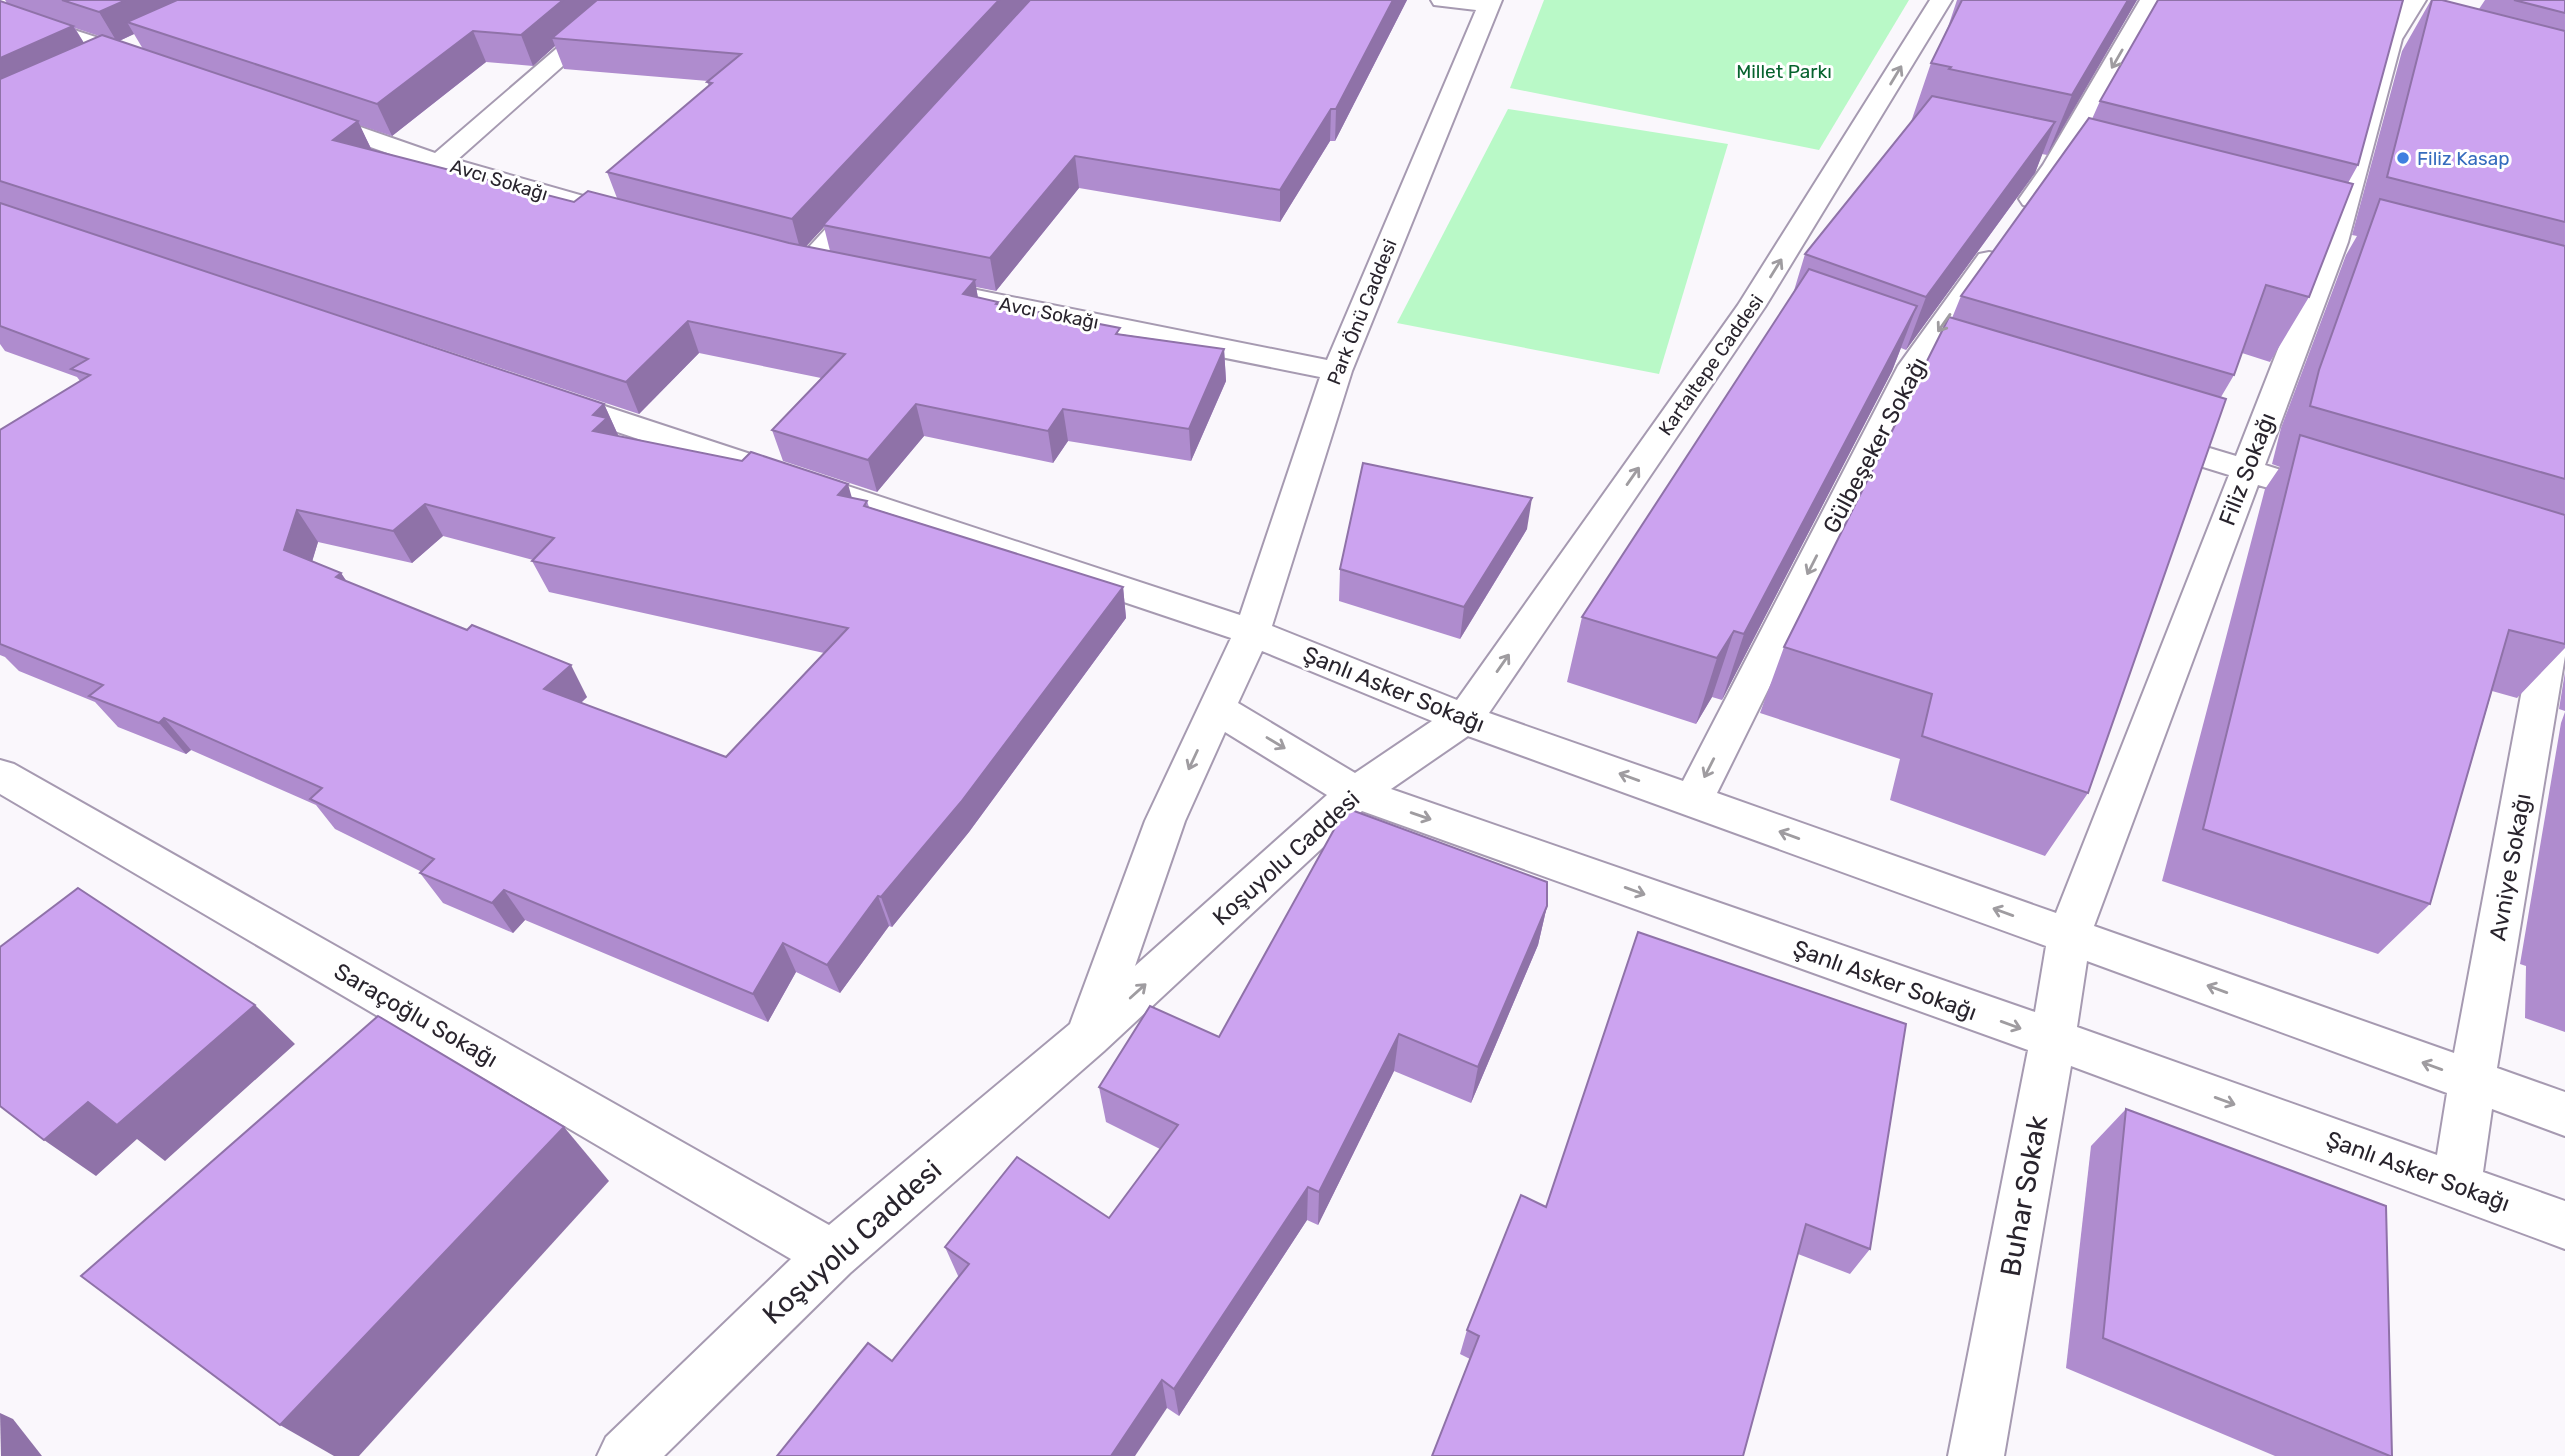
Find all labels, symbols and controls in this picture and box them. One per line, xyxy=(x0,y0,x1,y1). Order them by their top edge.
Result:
one-way arrow xyxy=(2110,49,2124,69)
park label: Millet Parkı xyxy=(1736,60,1832,83)
one-way arrow xyxy=(1889,66,1903,86)
place label: Filiz Kasap xyxy=(2417,147,2510,170)
marker: Filiz Kasap xyxy=(2395,150,2411,166)
street label: Avcı Sokağı xyxy=(447,154,551,206)
street label: Park Önü Caddesi xyxy=(1322,236,1402,388)
one-way arrow xyxy=(1769,259,1783,279)
street label: Kartaltepe Caddesi xyxy=(1654,290,1768,440)
street label: Avcı Sokağı xyxy=(997,292,1101,334)
one-way arrow xyxy=(1937,313,1951,332)
street label: Gülbeşeker Sokağı xyxy=(1817,352,1933,538)
street label: Filiz Sokağı xyxy=(2213,409,2281,529)
one-way arrow xyxy=(1626,467,1640,486)
one-way arrow xyxy=(1805,554,1819,575)
street label: Şanlı Asker Sokağı xyxy=(1299,640,1489,738)
one-way arrow xyxy=(1496,654,1510,673)
one-way arrow xyxy=(1265,736,1285,750)
one-way arrow xyxy=(1186,749,1199,771)
one-way arrow xyxy=(1702,757,1716,778)
one-way arrow xyxy=(1618,770,1640,783)
street label: Koşuyolu Caddesi xyxy=(1207,785,1365,931)
street label: Avniye Sokağı xyxy=(2483,791,2537,943)
one-way arrow xyxy=(1409,810,1431,823)
one-way arrow xyxy=(1779,828,1801,840)
one-way arrow xyxy=(1624,886,1646,898)
one-way arrow xyxy=(1993,905,2015,918)
street label: Şanlı Asker Sokağı xyxy=(1789,934,1981,1026)
street label: Saraçoğlu Sokağı xyxy=(329,957,503,1073)
one-way arrow xyxy=(2207,982,2229,995)
one-way arrow xyxy=(1129,983,1146,1000)
one-way arrow xyxy=(2000,1020,2022,1032)
one-way arrow xyxy=(2421,1059,2443,1071)
one-way arrow xyxy=(2214,1096,2236,1108)
street label: Buhar Sokak xyxy=(1994,1113,2054,1279)
street label: Şanlı Asker Sokağı xyxy=(2322,1125,2514,1217)
street label: Koşuyolu Caddesi xyxy=(756,1153,948,1331)

